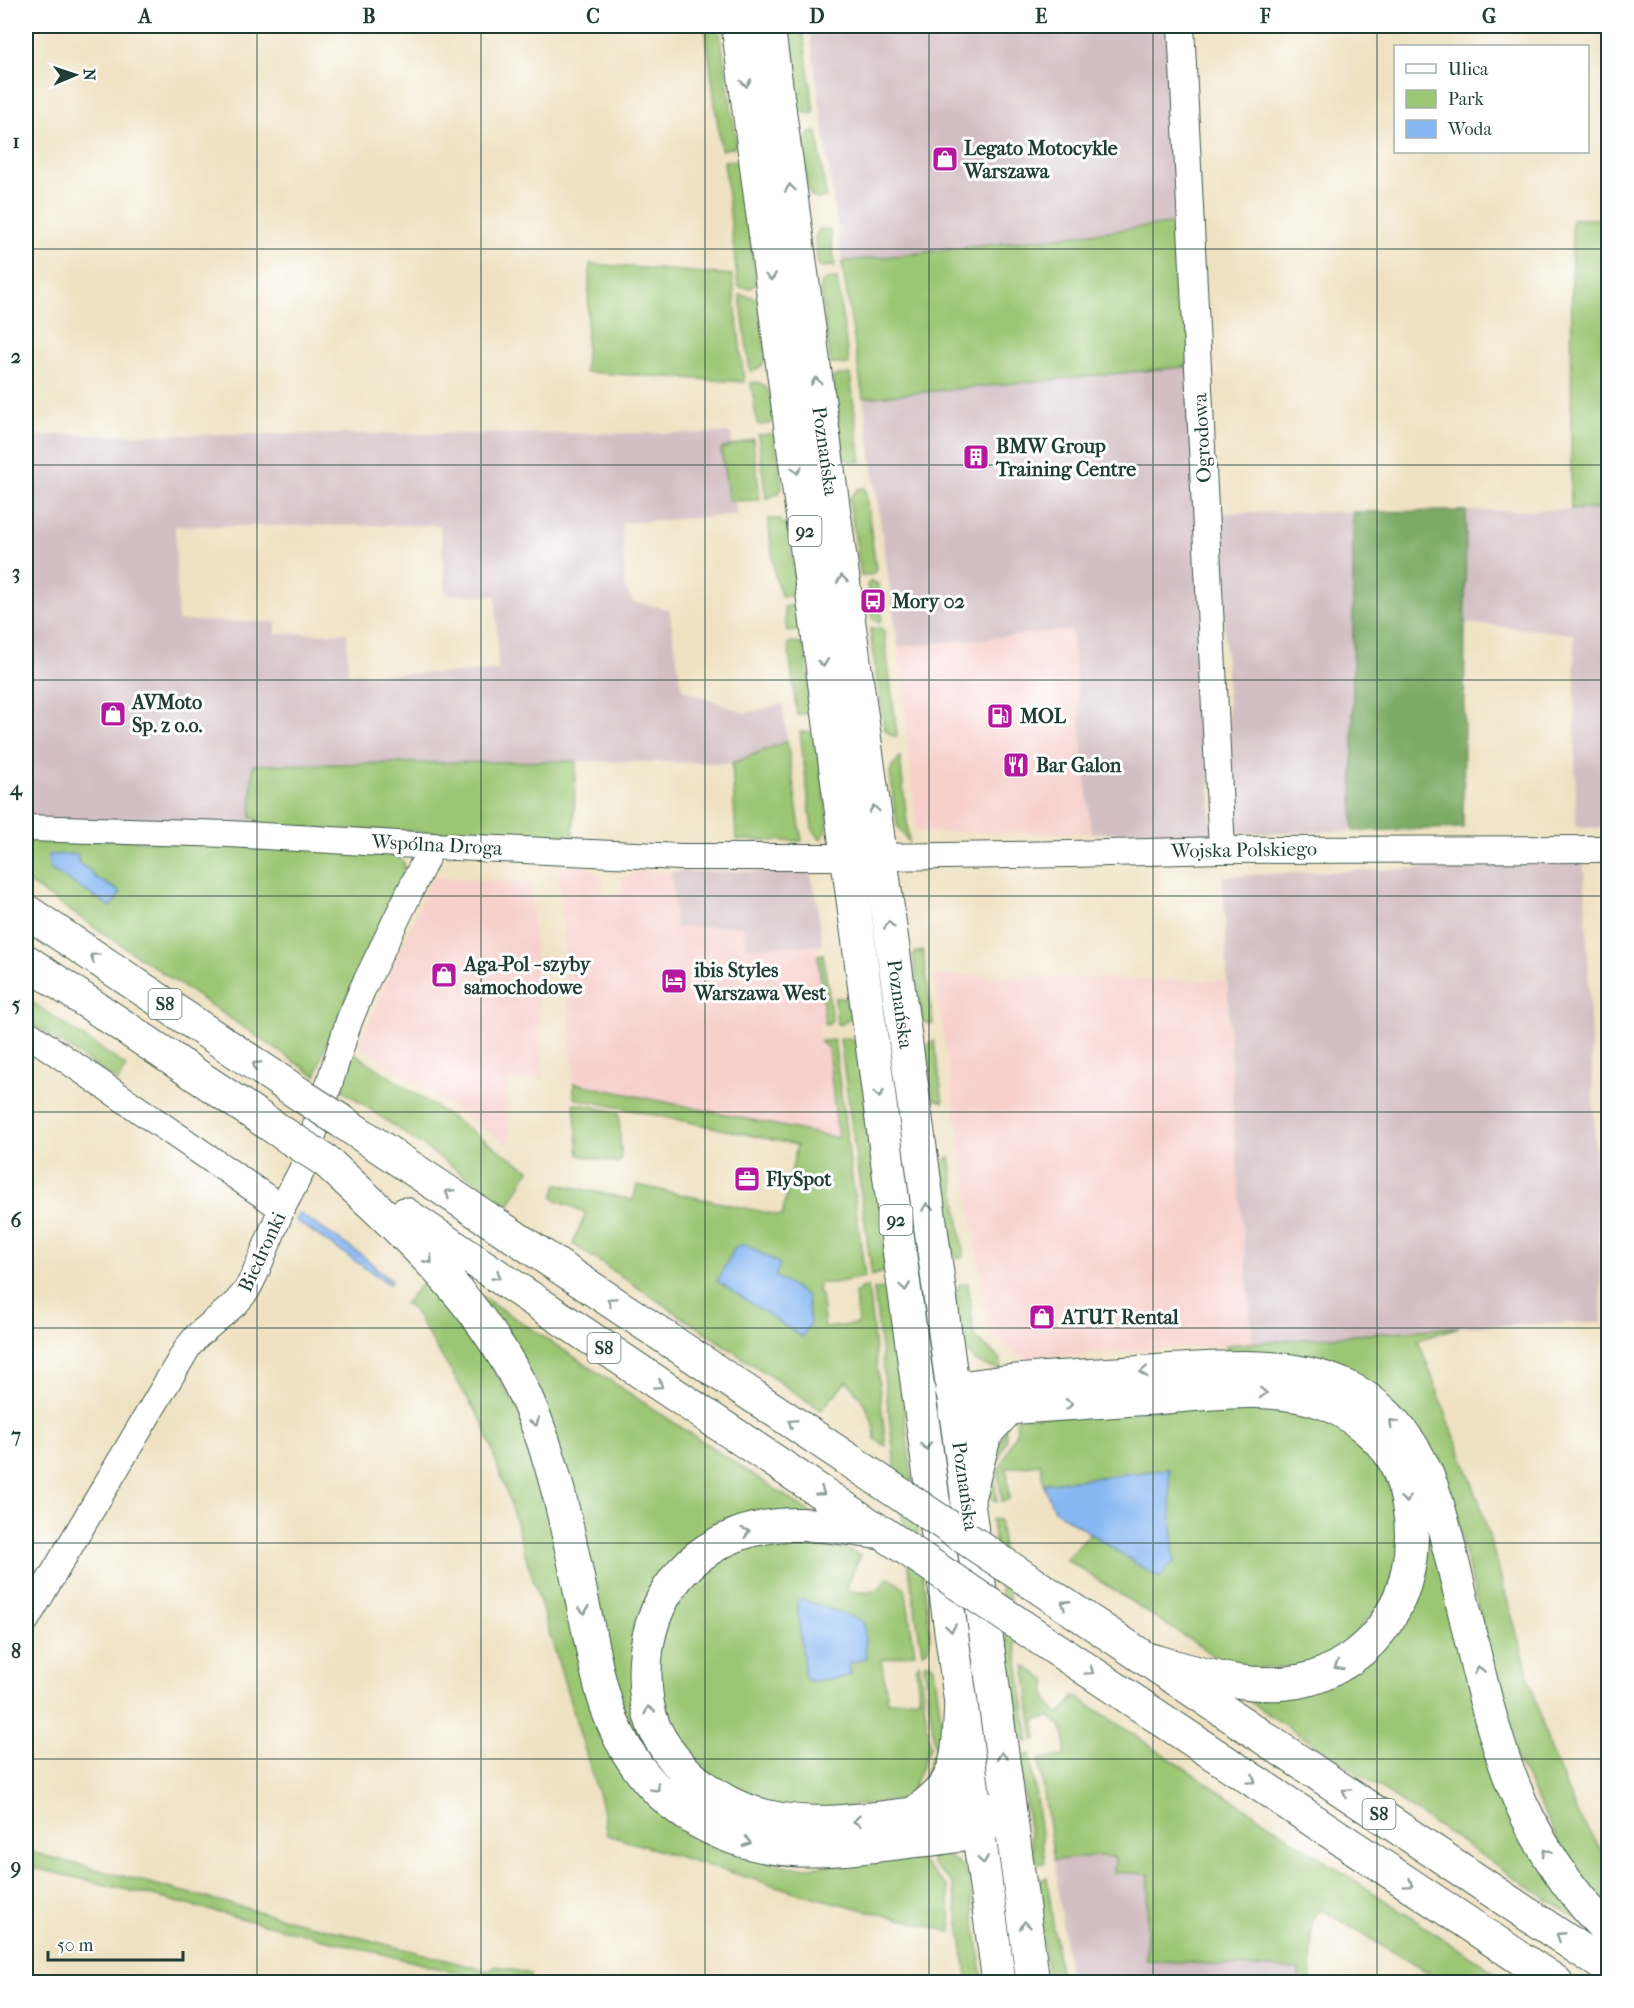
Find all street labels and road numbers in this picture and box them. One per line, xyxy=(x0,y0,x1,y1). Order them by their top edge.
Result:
street label: Ogrodowa xyxy=(1188,392,1216,483)
street label: Poznańska xyxy=(807,405,843,498)
road number: 92 xyxy=(788,516,822,546)
street label: Wspólna Droga xyxy=(370,830,504,860)
street label: Wojska Polskiego xyxy=(1170,837,1317,863)
street label: Poznańska xyxy=(882,958,918,1051)
road number: S8 xyxy=(148,989,182,1019)
road number: 92 xyxy=(880,1205,912,1235)
street label: Biedronki xyxy=(233,1208,291,1296)
road number: S8 xyxy=(588,1333,620,1363)
street label: Poznańska xyxy=(947,1440,983,1533)
road number: S8 xyxy=(1362,1799,1396,1829)

